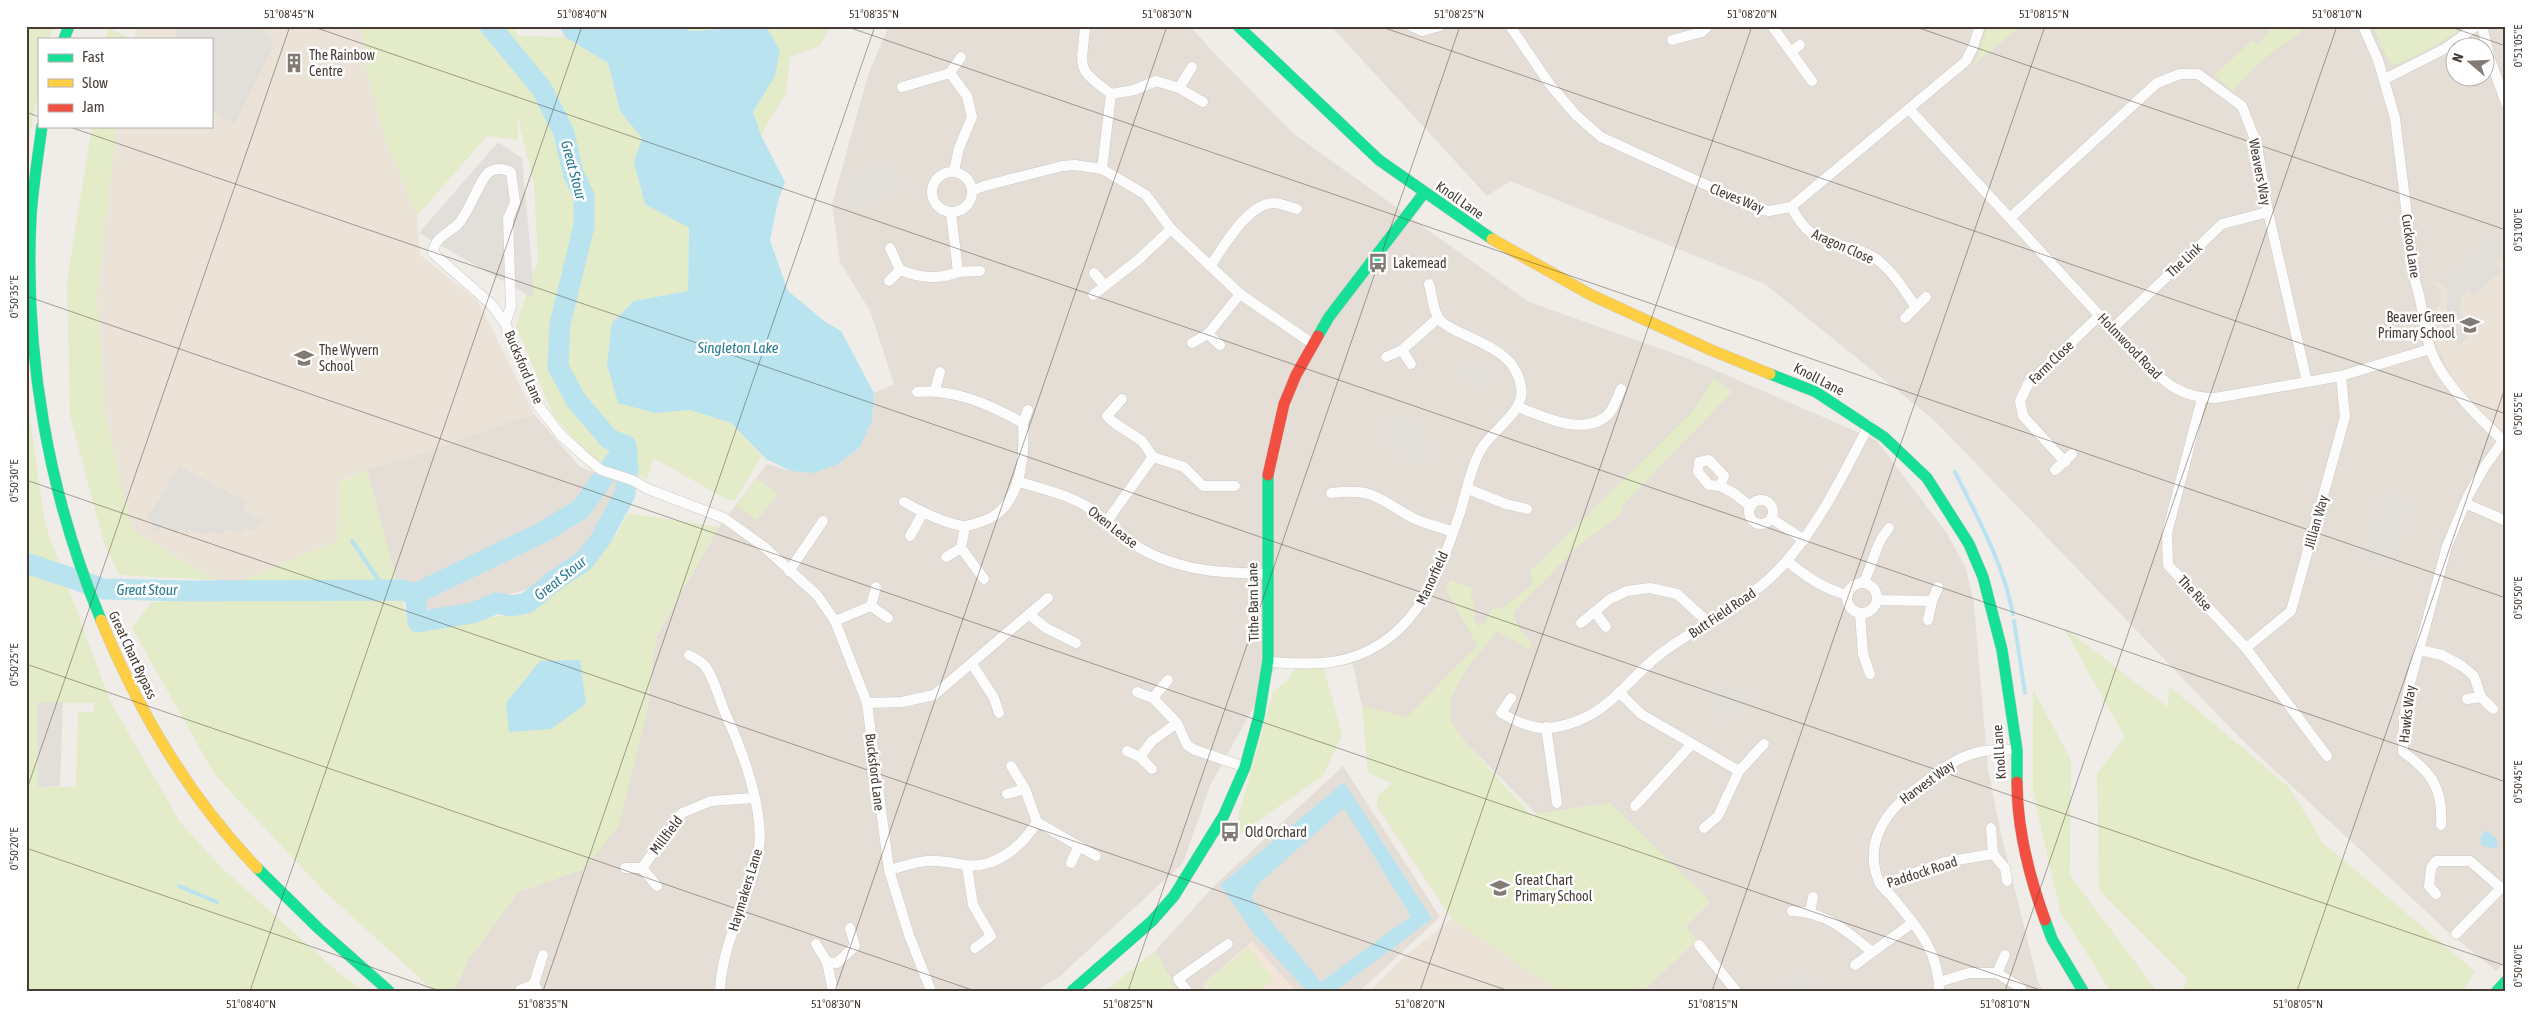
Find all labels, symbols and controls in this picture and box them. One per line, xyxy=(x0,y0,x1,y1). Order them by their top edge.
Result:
text: 51°08'45"N xyxy=(264,7,314,21)
text: 51°08'40"N xyxy=(557,7,607,21)
text: 51°08'35"N xyxy=(849,7,899,21)
text: 51°08'30"N xyxy=(1142,7,1192,21)
text: 51°08'25"N xyxy=(1434,7,1484,21)
text: 51°08'20"N xyxy=(1727,7,1777,21)
text: 51°08'15"N xyxy=(2019,7,2069,21)
text: 51°08'10"N xyxy=(2312,7,2362,21)
text: 0°51'05"E xyxy=(2511,25,2525,67)
legend xyxy=(38,38,212,128)
north arrow xyxy=(2444,38,2494,88)
place label: The Rainbow Centre xyxy=(309,47,376,79)
text: Fast xyxy=(82,48,104,65)
text: N xyxy=(2449,51,2467,64)
building icon: The Rainbow Centre xyxy=(283,52,305,74)
text: Slow xyxy=(82,74,108,91)
text: Jam xyxy=(82,98,105,115)
street label: Weavers Way xyxy=(2246,137,2274,207)
water label: Great Stour xyxy=(558,138,590,202)
street label: Knoll Lane xyxy=(1433,178,1487,222)
street label: Cleves Way xyxy=(1708,180,1767,216)
text: 0°51'00"E xyxy=(2511,209,2525,251)
street label: Cuckoo Lane xyxy=(2399,213,2423,279)
street label: Aragon Close xyxy=(1810,225,1876,267)
street label: The Link xyxy=(2163,240,2205,280)
bus stop icon: Lakemead xyxy=(1367,252,1389,274)
place label: Lakemead xyxy=(1393,255,1447,271)
text: 0°50'35"E xyxy=(7,276,21,318)
place label: Beaver Green Primary School xyxy=(2378,309,2455,341)
street label: Holmwood Road xyxy=(2095,310,2165,382)
school or university icon: Beaver Green Primary School xyxy=(2459,314,2481,336)
street label: Bucksford Lane xyxy=(501,328,547,406)
street label: Farm Close xyxy=(2025,337,2077,387)
water label: Singleton Lake xyxy=(696,339,779,356)
place label: The Wyvern School xyxy=(319,342,379,374)
school or university icon: The Wyvern School xyxy=(293,347,315,369)
street label: Knoll Lane xyxy=(1791,359,1847,399)
text: 0°50'55"E xyxy=(2511,393,2525,435)
text: 0°50'30"E xyxy=(7,460,21,502)
street label: Jillian Way xyxy=(2301,493,2331,551)
street label: Oxen Lease xyxy=(1085,503,1141,551)
street label: Manorfield xyxy=(1413,549,1451,607)
water label: Great Stour xyxy=(531,552,590,603)
street label: Tithe Barn Lane xyxy=(1244,562,1262,642)
street label: The Rise xyxy=(2175,572,2215,614)
text: 0°50'50"E xyxy=(2511,577,2525,619)
water label: Great Stour xyxy=(117,581,178,598)
street label: Butt Field Road xyxy=(1685,585,1759,641)
street label: Great Chart Bypass xyxy=(106,608,160,702)
text: 0°50'25"E xyxy=(7,644,21,686)
street label: Hawks Way xyxy=(2396,684,2419,744)
street label: Knoll Lane xyxy=(1989,724,2009,780)
street label: Bucksford Lane xyxy=(862,732,888,812)
street label: Harvest Way xyxy=(1897,757,1958,807)
text: 0°50'45"E xyxy=(2511,761,2525,803)
street label: Millfield xyxy=(646,813,686,857)
bus stop icon: Old Orchard xyxy=(1219,821,1241,843)
place label: Old Orchard xyxy=(1245,824,1307,840)
text: 0°50'20"E xyxy=(7,828,21,870)
street label: Haymakers Lane xyxy=(725,847,765,933)
street label: Paddock Road xyxy=(1885,853,1959,891)
place label: Great Chart Primary School xyxy=(1515,872,1593,904)
school or university icon: Great Chart Primary School xyxy=(1489,877,1511,899)
text: 0°50'40"E xyxy=(2511,945,2525,987)
text: 51°08'40"N xyxy=(226,997,276,1011)
text: 51°08'35"N xyxy=(518,997,568,1011)
text: 51°08'30"N xyxy=(811,997,861,1011)
text: 51°08'25"N xyxy=(1103,997,1153,1011)
text: 51°08'20"N xyxy=(1395,997,1445,1011)
text: 51°08'15"N xyxy=(1688,997,1738,1011)
text: 51°08'10"N xyxy=(1980,997,2030,1011)
text: 51°08'05"N xyxy=(2273,997,2323,1011)

